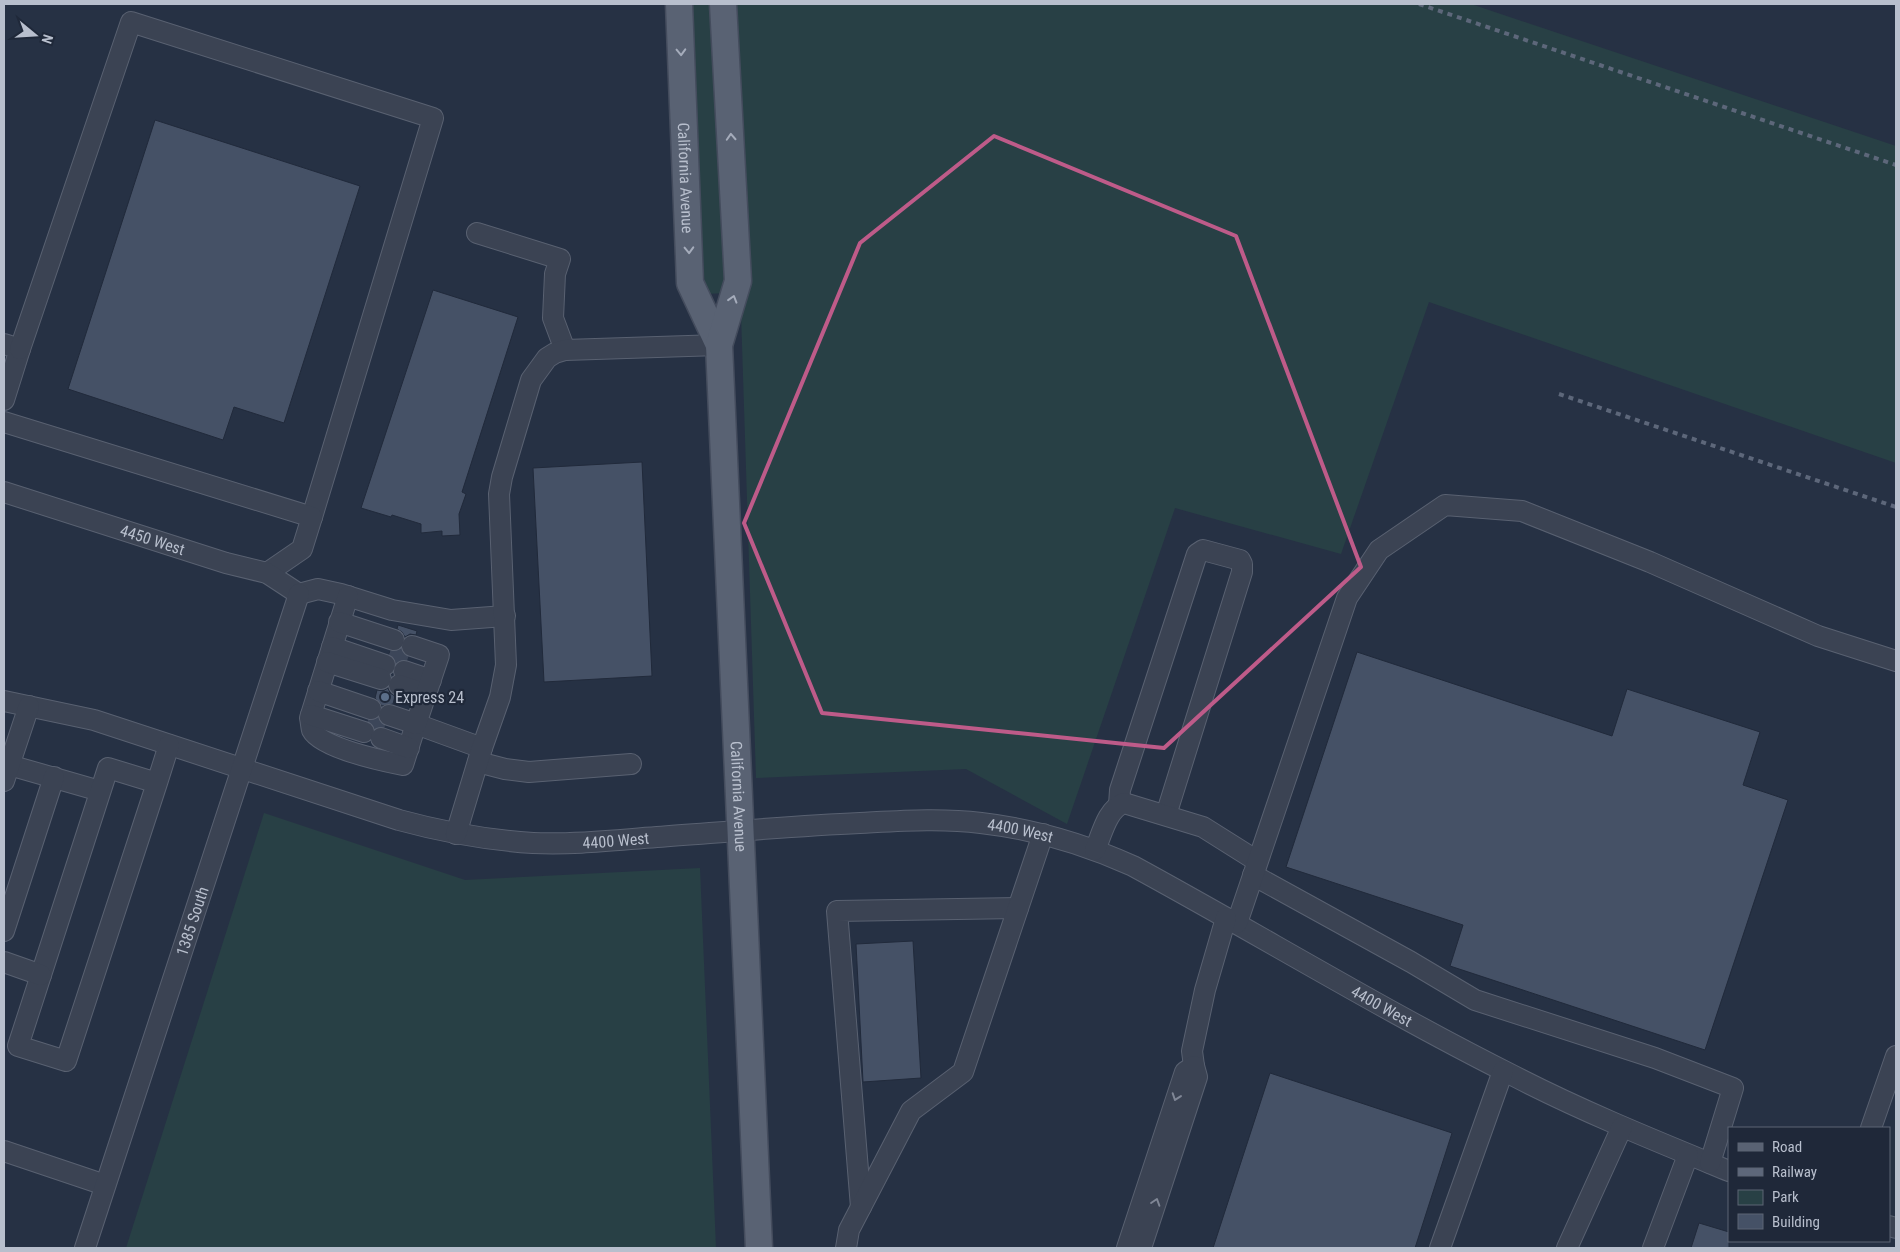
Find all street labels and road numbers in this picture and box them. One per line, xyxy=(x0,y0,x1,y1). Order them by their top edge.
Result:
street label: California Avenue xyxy=(674,122,698,234)
street label: 4450 West xyxy=(118,520,188,559)
street label: California Avenue xyxy=(727,741,751,852)
street label: 4400 West xyxy=(986,814,1056,846)
street label: 4400 West xyxy=(582,828,650,852)
street label: 1385 South xyxy=(172,884,212,958)
street label: 4400 West xyxy=(1348,981,1416,1030)

